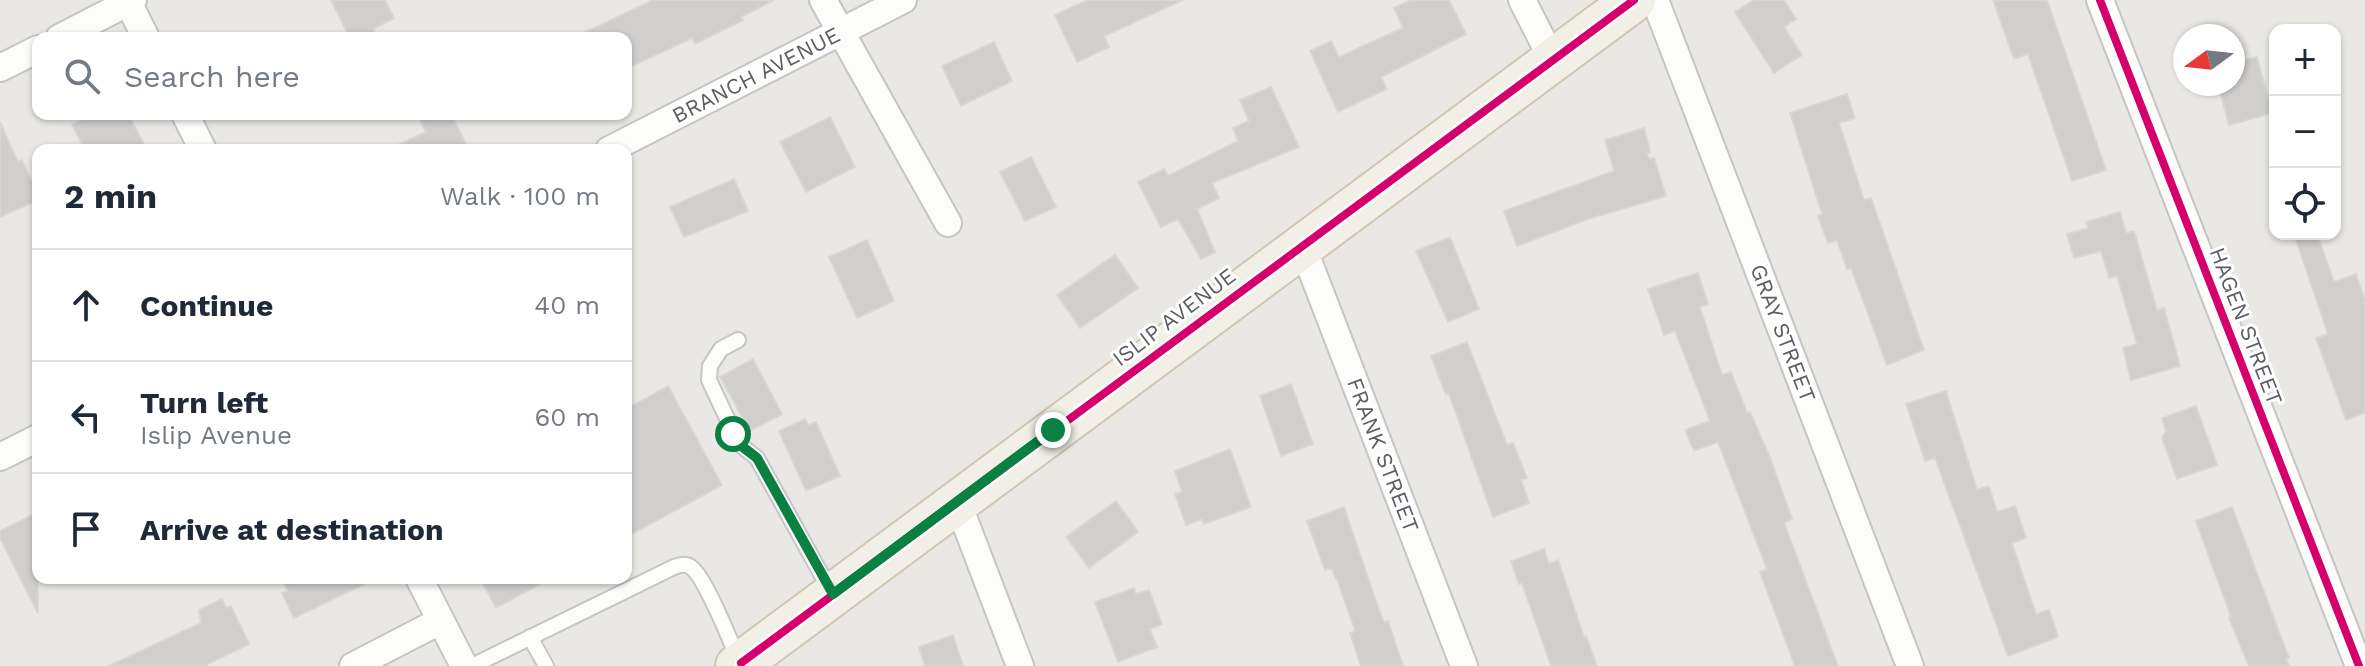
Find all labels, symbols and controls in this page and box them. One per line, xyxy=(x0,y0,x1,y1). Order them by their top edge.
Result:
street label: BRANCH AVENUE xyxy=(668,22,844,128)
north arrow xyxy=(2173,24,2245,96)
map controls xyxy=(2269,24,2341,240)
button: + xyxy=(2269,24,2341,96)
search box xyxy=(32,32,632,120)
icon: search xyxy=(60,54,104,98)
text: Search here xyxy=(124,59,300,94)
button: − xyxy=(2269,96,2341,168)
button: locate xyxy=(2269,168,2341,240)
text: 2 min xyxy=(64,176,157,216)
text: Walk · 100 m xyxy=(440,181,600,211)
street label: HAGEN STREET xyxy=(2204,244,2288,408)
street label: GRAY STREET xyxy=(1745,261,1821,405)
street label: ISLIP AVENUE xyxy=(1108,263,1240,371)
icon: ahead xyxy=(64,283,108,327)
text: Continue xyxy=(140,288,273,323)
text: 40 m xyxy=(534,290,600,320)
street label: FRANK STREET xyxy=(1342,374,1424,536)
text: Turn left xyxy=(140,385,268,420)
icon: left xyxy=(64,395,108,439)
text: 60 m xyxy=(534,402,600,432)
route end xyxy=(1035,412,1071,448)
route start xyxy=(715,416,751,452)
text: Islip Avenue xyxy=(140,420,292,450)
icon: arrive xyxy=(64,507,108,551)
text: Arrive at destination xyxy=(140,512,444,547)

